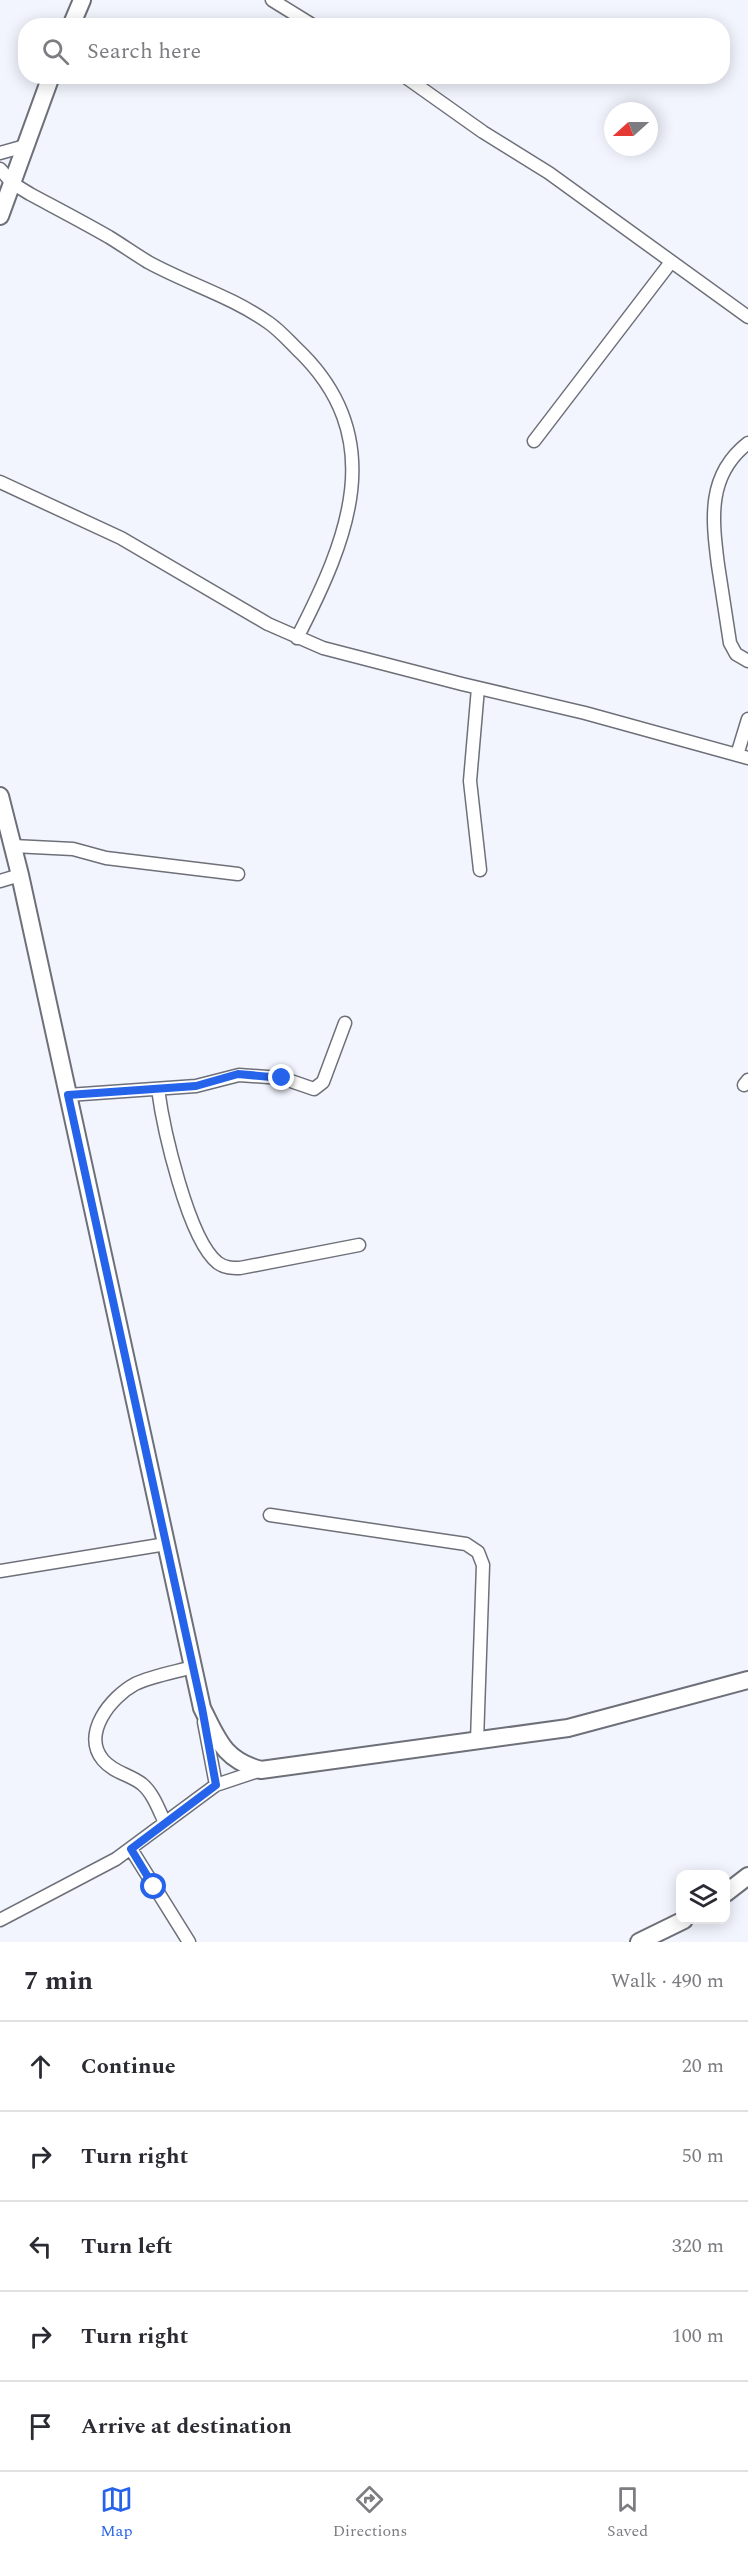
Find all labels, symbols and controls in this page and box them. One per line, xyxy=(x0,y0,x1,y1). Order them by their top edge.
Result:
search box xyxy=(18,18,730,84)
icon: search xyxy=(39,35,72,68)
text: Search here xyxy=(87,35,201,68)
north arrow xyxy=(604,102,658,156)
route end xyxy=(268,1064,294,1090)
map controls xyxy=(676,1870,730,1924)
button: layers xyxy=(676,1870,730,1924)
route start xyxy=(140,1873,166,1899)
text: 7 min xyxy=(24,1961,93,2001)
text: Walk · 490 m xyxy=(611,1966,724,1996)
icon: ahead xyxy=(24,2050,57,2083)
text: Continue xyxy=(81,2050,176,2083)
text: 20 m xyxy=(682,2051,724,2081)
icon: right xyxy=(24,2140,57,2173)
text: Turn right xyxy=(81,2140,188,2173)
text: 50 m xyxy=(682,2141,724,2171)
icon: left xyxy=(24,2230,57,2263)
text: Turn left xyxy=(81,2230,173,2263)
text: 320 m xyxy=(672,2231,724,2261)
icon: right xyxy=(24,2320,57,2353)
text: Turn right xyxy=(81,2320,188,2353)
text: 100 m xyxy=(672,2321,724,2351)
icon: arrive xyxy=(24,2410,57,2443)
text: Arrive at destination xyxy=(81,2410,292,2443)
tab: Map xyxy=(100,2483,133,2543)
tab: Directions xyxy=(333,2483,407,2543)
tab: Saved xyxy=(607,2483,648,2543)

